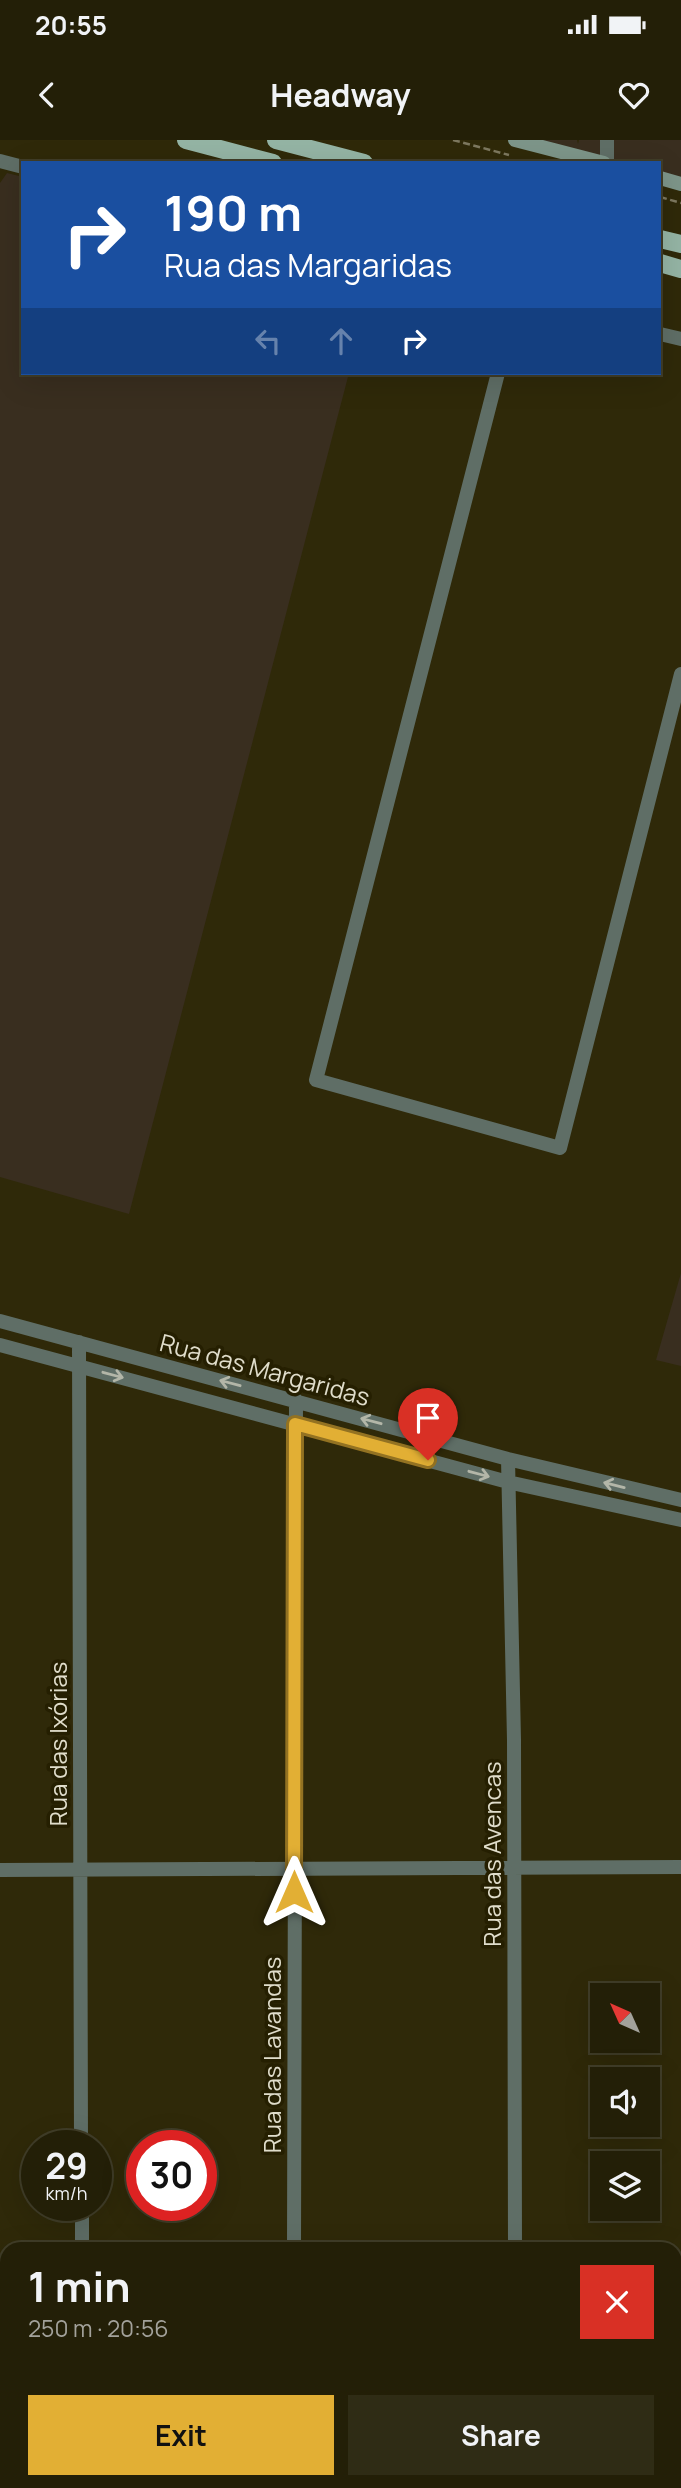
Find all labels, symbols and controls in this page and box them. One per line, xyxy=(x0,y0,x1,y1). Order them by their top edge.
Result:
text: 20:55 xyxy=(35,7,107,43)
text: Headway xyxy=(270,73,411,117)
icon: back xyxy=(28,76,66,114)
icon: heart xyxy=(615,76,653,114)
text: 190 m xyxy=(164,179,302,246)
icon: right xyxy=(49,189,140,280)
text: Rua das Margaridas xyxy=(164,243,452,287)
icon: left xyxy=(249,322,287,360)
icon: ahead xyxy=(322,322,360,360)
icon: right xyxy=(395,322,433,360)
street label: Rua das Margaridas xyxy=(156,1325,374,1413)
one-way arrow xyxy=(101,1369,124,1382)
one-way arrow xyxy=(219,1375,241,1388)
pin xyxy=(398,1388,458,1460)
icon: arrive xyxy=(409,1399,447,1437)
one-way arrow xyxy=(360,1414,382,1427)
one-way arrow xyxy=(467,1468,490,1481)
one-way arrow xyxy=(604,1477,626,1490)
street label: Rua das Ixórias xyxy=(41,1662,74,1826)
street label: Rua das Avencas xyxy=(475,1761,508,1947)
position arrow xyxy=(257,1855,331,1929)
street label: Rua das Lavandas xyxy=(255,1957,288,2153)
north arrow xyxy=(590,1983,660,2053)
map controls xyxy=(590,1983,660,2221)
button: sound xyxy=(590,2067,660,2137)
speed limit sign: 30 xyxy=(126,2130,217,2221)
text: 29 xyxy=(45,2142,88,2190)
button: layers xyxy=(590,2151,660,2221)
text: km/h xyxy=(46,2181,87,2205)
text: 1 min xyxy=(28,2257,131,2315)
button: close xyxy=(580,2265,654,2339)
text: 250 m · 20:56 xyxy=(28,2312,169,2344)
button: Exit xyxy=(28,2395,334,2475)
button: Share xyxy=(348,2395,654,2475)

